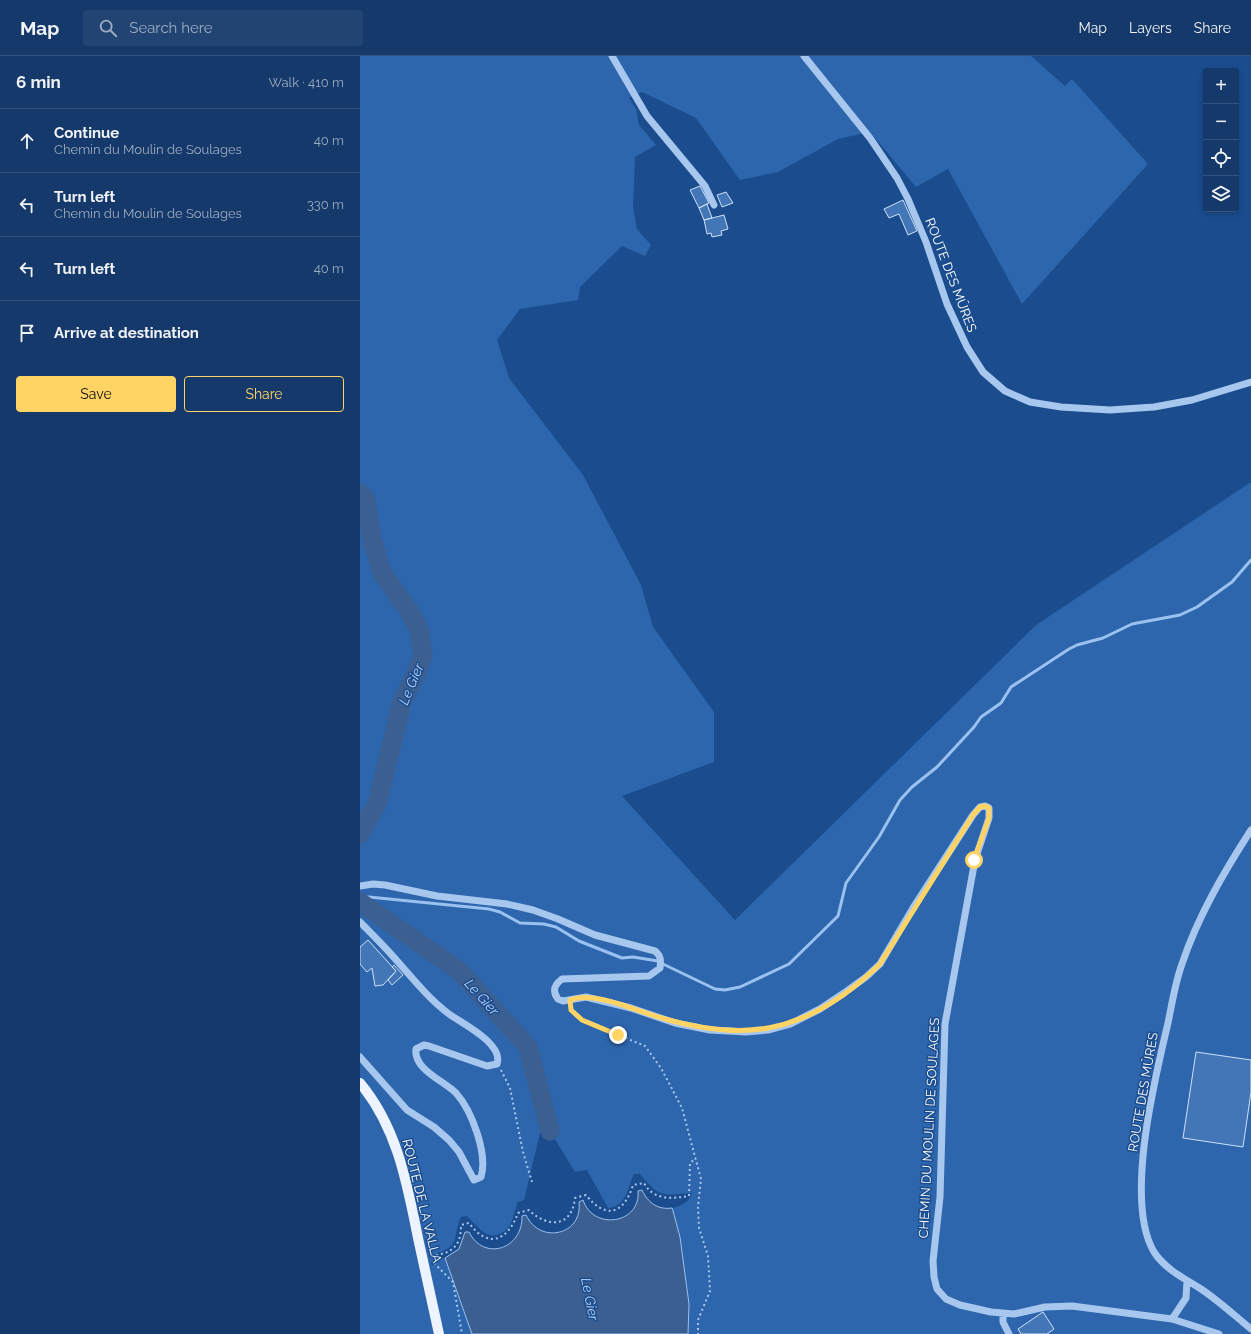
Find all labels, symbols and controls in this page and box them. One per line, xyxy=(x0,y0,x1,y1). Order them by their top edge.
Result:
search box xyxy=(83,10,363,46)
text: Map xyxy=(20,17,59,39)
icon: search xyxy=(97,17,119,39)
text: Search here xyxy=(129,19,213,37)
text: Map xyxy=(1079,20,1107,36)
text: Layers xyxy=(1129,20,1172,36)
text: Share xyxy=(1194,20,1231,36)
map controls xyxy=(1203,68,1239,212)
button: + xyxy=(1203,68,1239,104)
text: 6 min xyxy=(16,72,61,92)
text: Walk · 410 m xyxy=(269,75,344,90)
button: − xyxy=(1203,104,1239,140)
text: Continue xyxy=(54,124,119,142)
icon: ahead xyxy=(16,130,38,152)
text: 40 m xyxy=(314,133,344,148)
button: locate xyxy=(1203,140,1239,176)
text: Chemin du Moulin de Soulages xyxy=(54,142,242,157)
button: layers xyxy=(1203,176,1239,212)
text: Turn left xyxy=(54,188,115,206)
icon: left xyxy=(16,194,38,216)
text: 330 m xyxy=(307,197,344,212)
text: Chemin du Moulin de Soulages xyxy=(54,206,242,221)
street label: ROUTE DES MÛRES xyxy=(922,216,980,334)
icon: left xyxy=(16,258,38,280)
text: Turn left xyxy=(54,260,115,278)
text: 40 m xyxy=(314,261,344,276)
icon: arrive xyxy=(16,322,38,344)
text: Arrive at destination xyxy=(54,324,199,342)
button: Save xyxy=(16,376,176,412)
button: Share xyxy=(184,376,344,412)
water label: Le Gier xyxy=(395,660,427,707)
route start xyxy=(965,851,983,869)
water label: Le Gier xyxy=(462,976,503,1019)
street label: CHEMIN DU MOULIN DE SOULAGES xyxy=(916,1017,942,1239)
route end xyxy=(609,1026,627,1044)
street label: ROUTE DES MÛRES xyxy=(1125,1031,1161,1153)
street label: ROUTE DE LA VALLA xyxy=(399,1137,445,1265)
water label: Le Gier xyxy=(578,1276,602,1323)

